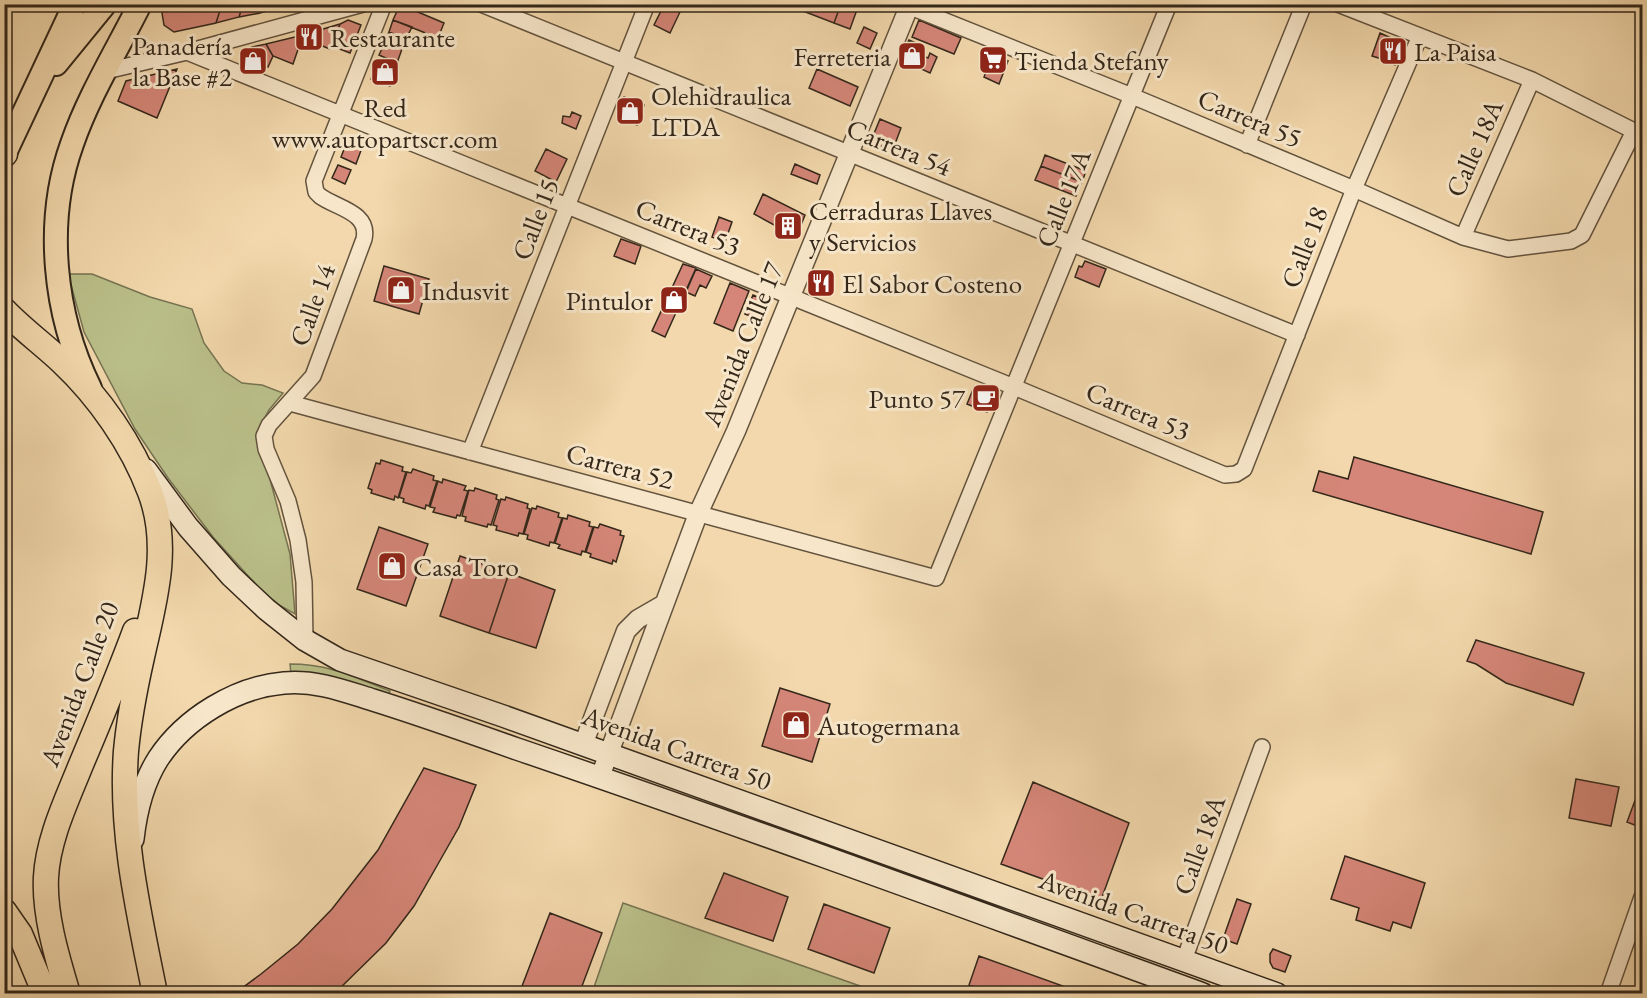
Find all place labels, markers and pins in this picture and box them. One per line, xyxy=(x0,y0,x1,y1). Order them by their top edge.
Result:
place label: Restaurante xyxy=(330,20,455,55)
restaurant icon: Restaurante xyxy=(293,21,325,53)
place label: Panadería la Base #2 xyxy=(132,28,232,94)
place label: La Paisa xyxy=(1414,34,1497,69)
restaurant icon: La Paisa xyxy=(1377,35,1409,67)
place label: Ferreteria xyxy=(793,39,891,74)
shop icon: Ferreteria xyxy=(896,40,928,72)
place label: Tienda Stefany xyxy=(1014,43,1169,78)
supermarket icon: Tienda Stefany xyxy=(977,44,1009,76)
shop icon: Panadería la Base #2 xyxy=(237,45,269,77)
shop icon: Red www.autopartscr.com xyxy=(369,56,401,88)
place label: Olehidraulica LTDA xyxy=(651,78,791,144)
place label: Red www.autopartscr.com xyxy=(272,90,498,156)
shop icon: Olehidraulica LTDA xyxy=(614,95,646,127)
place label: Cerraduras Llaves y Servicios xyxy=(809,193,992,259)
building icon: Cerraduras Llaves y Servicios xyxy=(772,210,804,242)
place label: El Sabor Costeno xyxy=(842,266,1022,301)
restaurant icon: El Sabor Costeno xyxy=(805,267,837,299)
place label: Indusvit xyxy=(422,273,509,308)
shop icon: Indusvit xyxy=(385,274,417,306)
place label: Pintulor xyxy=(566,283,653,318)
shop icon: Pintulor xyxy=(658,284,690,316)
place label: Punto 57 xyxy=(868,381,966,416)
cafe icon: Punto 57 xyxy=(970,382,1002,414)
place label: Casa Toro xyxy=(413,549,519,584)
shop icon: Casa Toro xyxy=(376,550,408,582)
place label: Autogermana xyxy=(816,708,960,743)
shop icon: Autogermana xyxy=(780,709,812,741)

